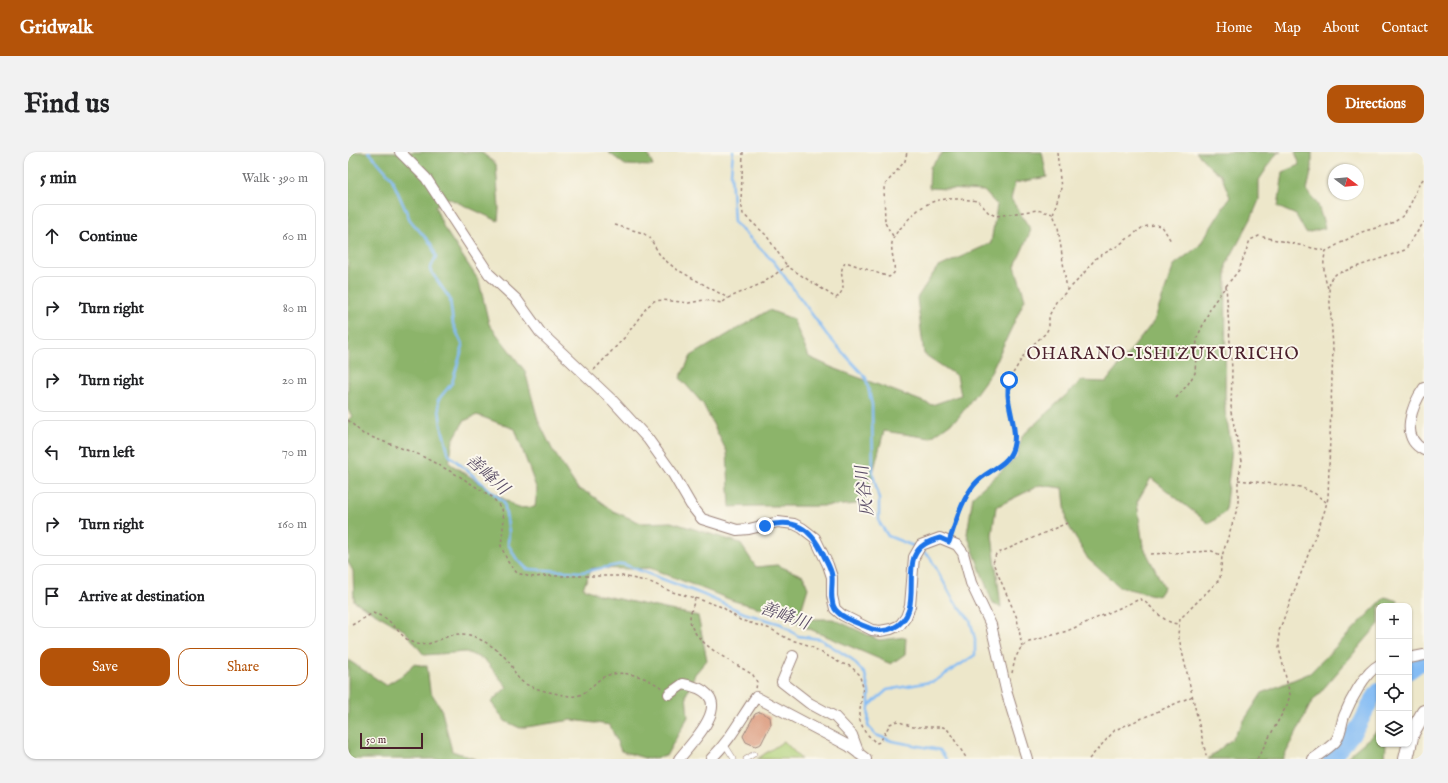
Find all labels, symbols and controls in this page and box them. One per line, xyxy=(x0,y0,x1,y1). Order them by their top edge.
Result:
text: Gridwalk xyxy=(20,16,93,40)
text: Home xyxy=(1216,19,1252,37)
text: Map xyxy=(1274,19,1301,37)
text: About xyxy=(1323,19,1359,37)
text: Contact xyxy=(1381,19,1428,37)
button: Directions xyxy=(1327,85,1424,123)
text: Find us xyxy=(24,87,110,122)
north arrow xyxy=(1328,164,1364,200)
text: 5 min xyxy=(40,168,77,189)
text: Walk · 390 m xyxy=(242,170,308,187)
icon: ahead xyxy=(41,225,63,247)
text: Continue xyxy=(79,227,137,246)
text: 60 m xyxy=(282,228,307,245)
icon: right xyxy=(41,297,63,319)
text: Turn right xyxy=(79,299,144,318)
text: 80 m xyxy=(283,300,307,317)
district label: OHARANO-ISHIZUKURICHO xyxy=(1026,344,1300,365)
icon: right xyxy=(41,369,63,391)
text: Turn right xyxy=(79,371,144,390)
route start xyxy=(1000,371,1018,389)
text: 20 m xyxy=(282,372,307,389)
icon: left xyxy=(41,441,63,463)
text: Turn left xyxy=(79,443,135,462)
text: 70 m xyxy=(282,444,307,461)
water label: 善峰川 xyxy=(461,450,514,501)
water label: 灰谷川 xyxy=(852,462,879,517)
icon: right xyxy=(41,513,63,535)
text: Turn right xyxy=(79,515,144,534)
text: 160 m xyxy=(277,516,307,533)
route end xyxy=(756,517,774,535)
icon: arrive xyxy=(41,585,63,607)
text: Arrive at destination xyxy=(79,587,205,606)
water label: 善峰川 xyxy=(757,598,814,636)
map controls xyxy=(1376,603,1412,747)
button: + xyxy=(1376,603,1412,639)
button: − xyxy=(1376,639,1412,675)
button: Save xyxy=(40,648,170,686)
button: Share xyxy=(178,648,308,686)
button: locate xyxy=(1376,675,1412,711)
button: layers xyxy=(1376,711,1412,747)
scale bar xyxy=(360,731,423,750)
text: 50 m xyxy=(366,733,386,747)

